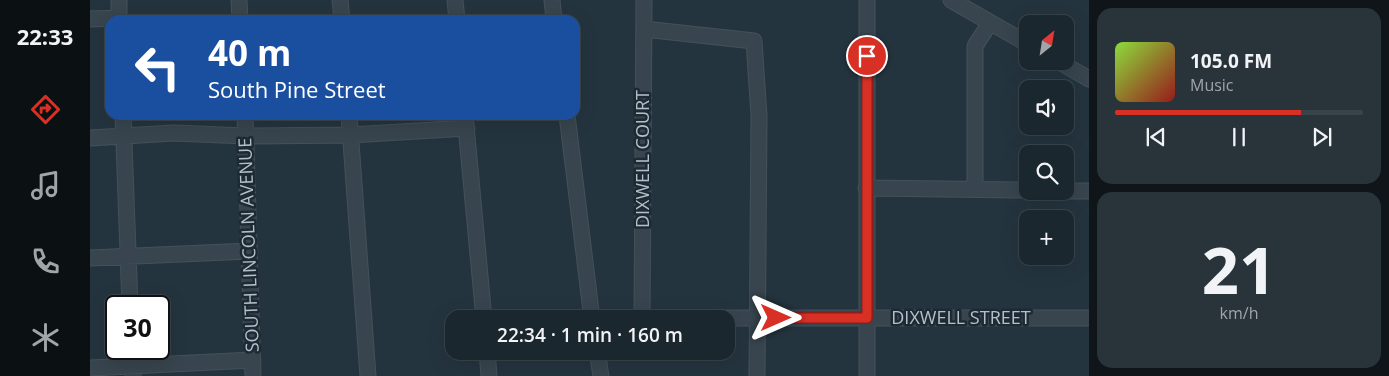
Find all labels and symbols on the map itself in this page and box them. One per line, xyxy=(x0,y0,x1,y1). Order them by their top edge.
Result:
north arrow xyxy=(1019,15,1074,70)
pin xyxy=(846,35,888,77)
street label: DIXWELL COURT xyxy=(630,90,654,228)
street label: SOUTH LINCOLN AVENUE xyxy=(232,137,264,353)
position arrow xyxy=(749,291,801,343)
speed limit sign: 30 xyxy=(105,295,170,360)
street label: DIXWELL STREET xyxy=(891,305,1031,329)

